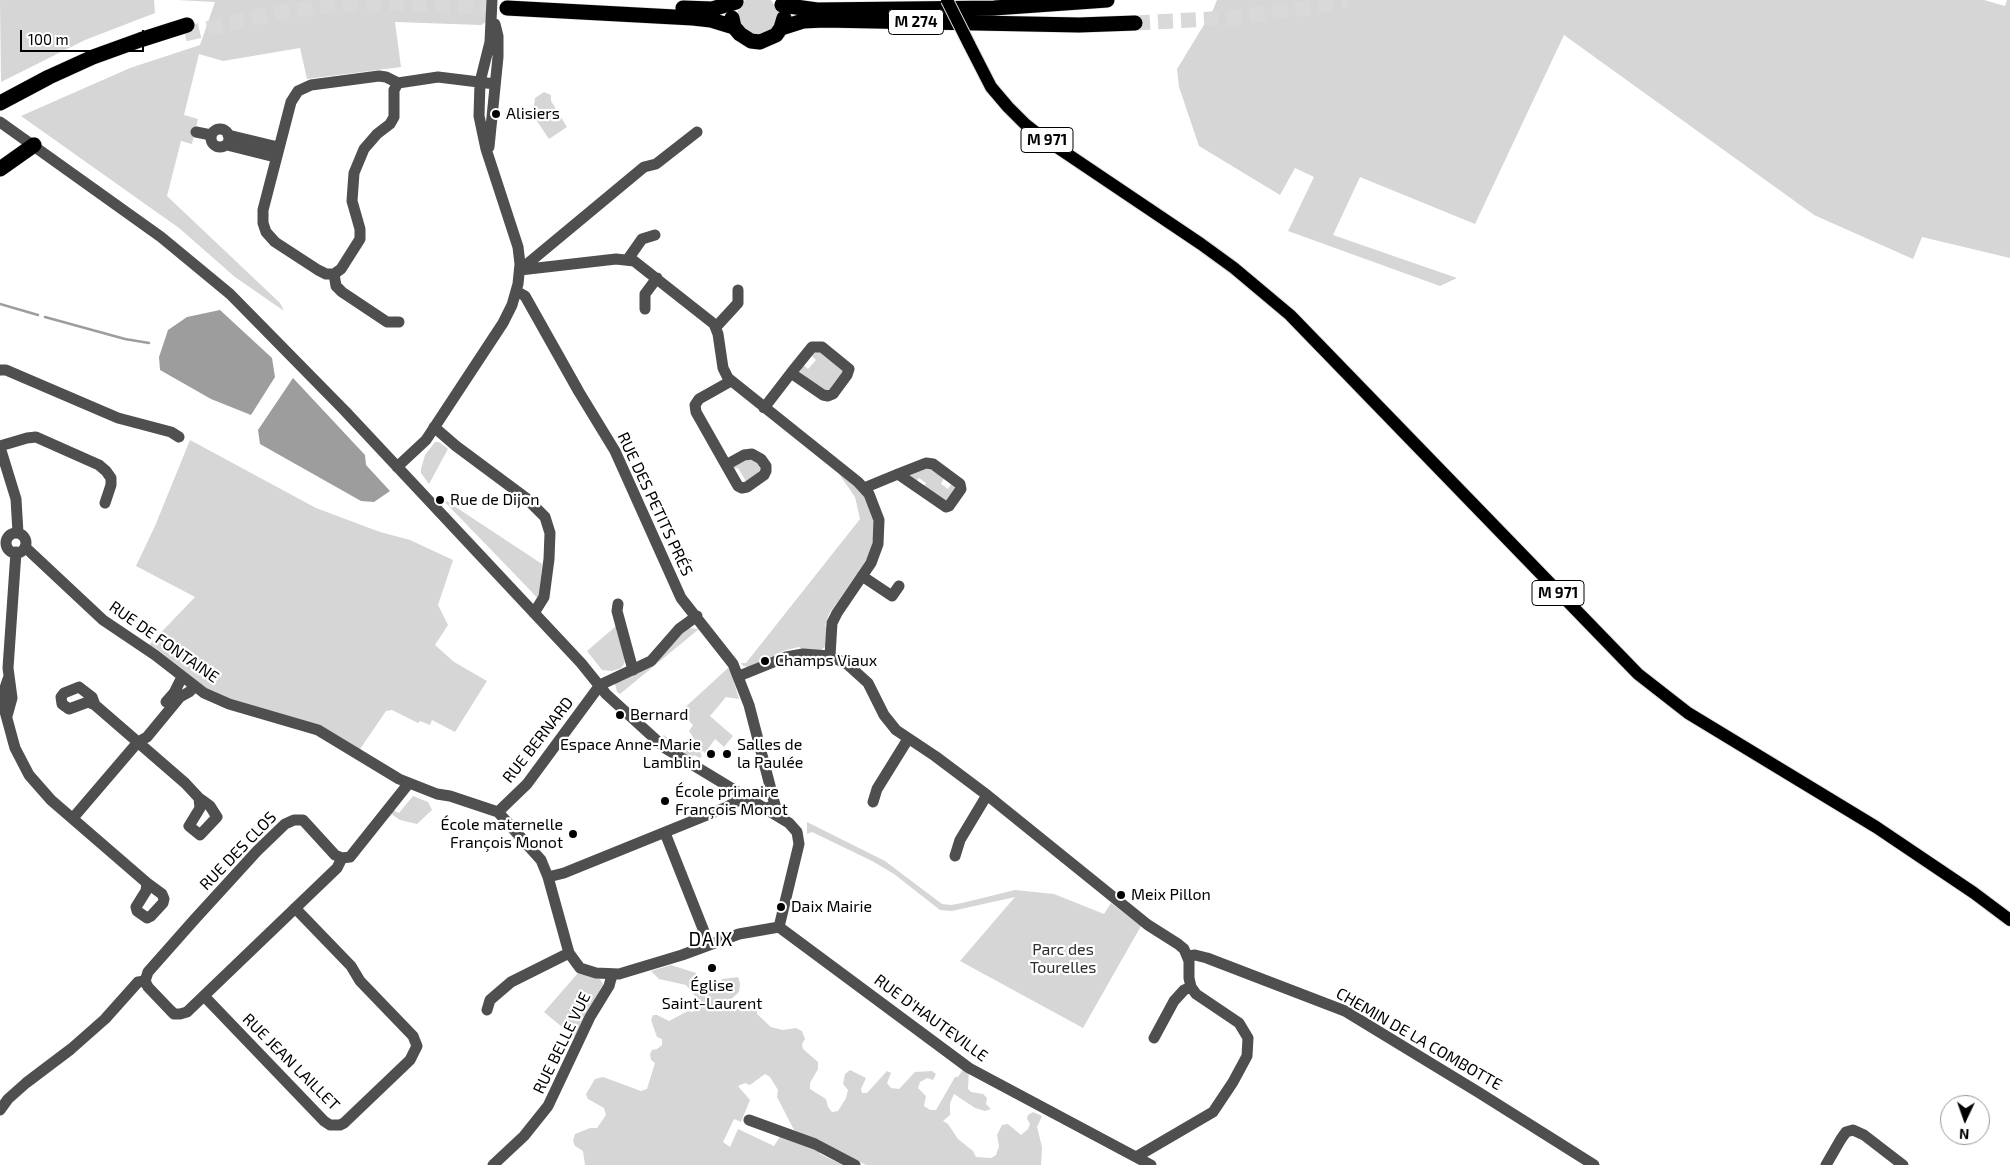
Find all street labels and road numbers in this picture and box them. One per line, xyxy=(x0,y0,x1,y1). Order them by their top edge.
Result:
road number: M 274 xyxy=(888,10,944,34)
road number: M 971 xyxy=(1021,128,1073,152)
street label: RUE DES PETITS PRÉS xyxy=(613,429,697,579)
road number: M 971 xyxy=(1532,580,1584,606)
street label: RUE DE FONTAINE xyxy=(105,597,223,687)
street label: RUE BERNARD xyxy=(499,693,577,787)
street label: RUE DES CLOS xyxy=(196,808,280,894)
street label: RUE D'HAUTEVILLE xyxy=(870,970,992,1066)
street label: CHEMIN DE LA COMBOTTE xyxy=(1333,984,1505,1094)
street label: RUE BELLE VUE xyxy=(529,989,595,1097)
street label: RUE JEAN LAILLET xyxy=(238,1009,344,1115)

